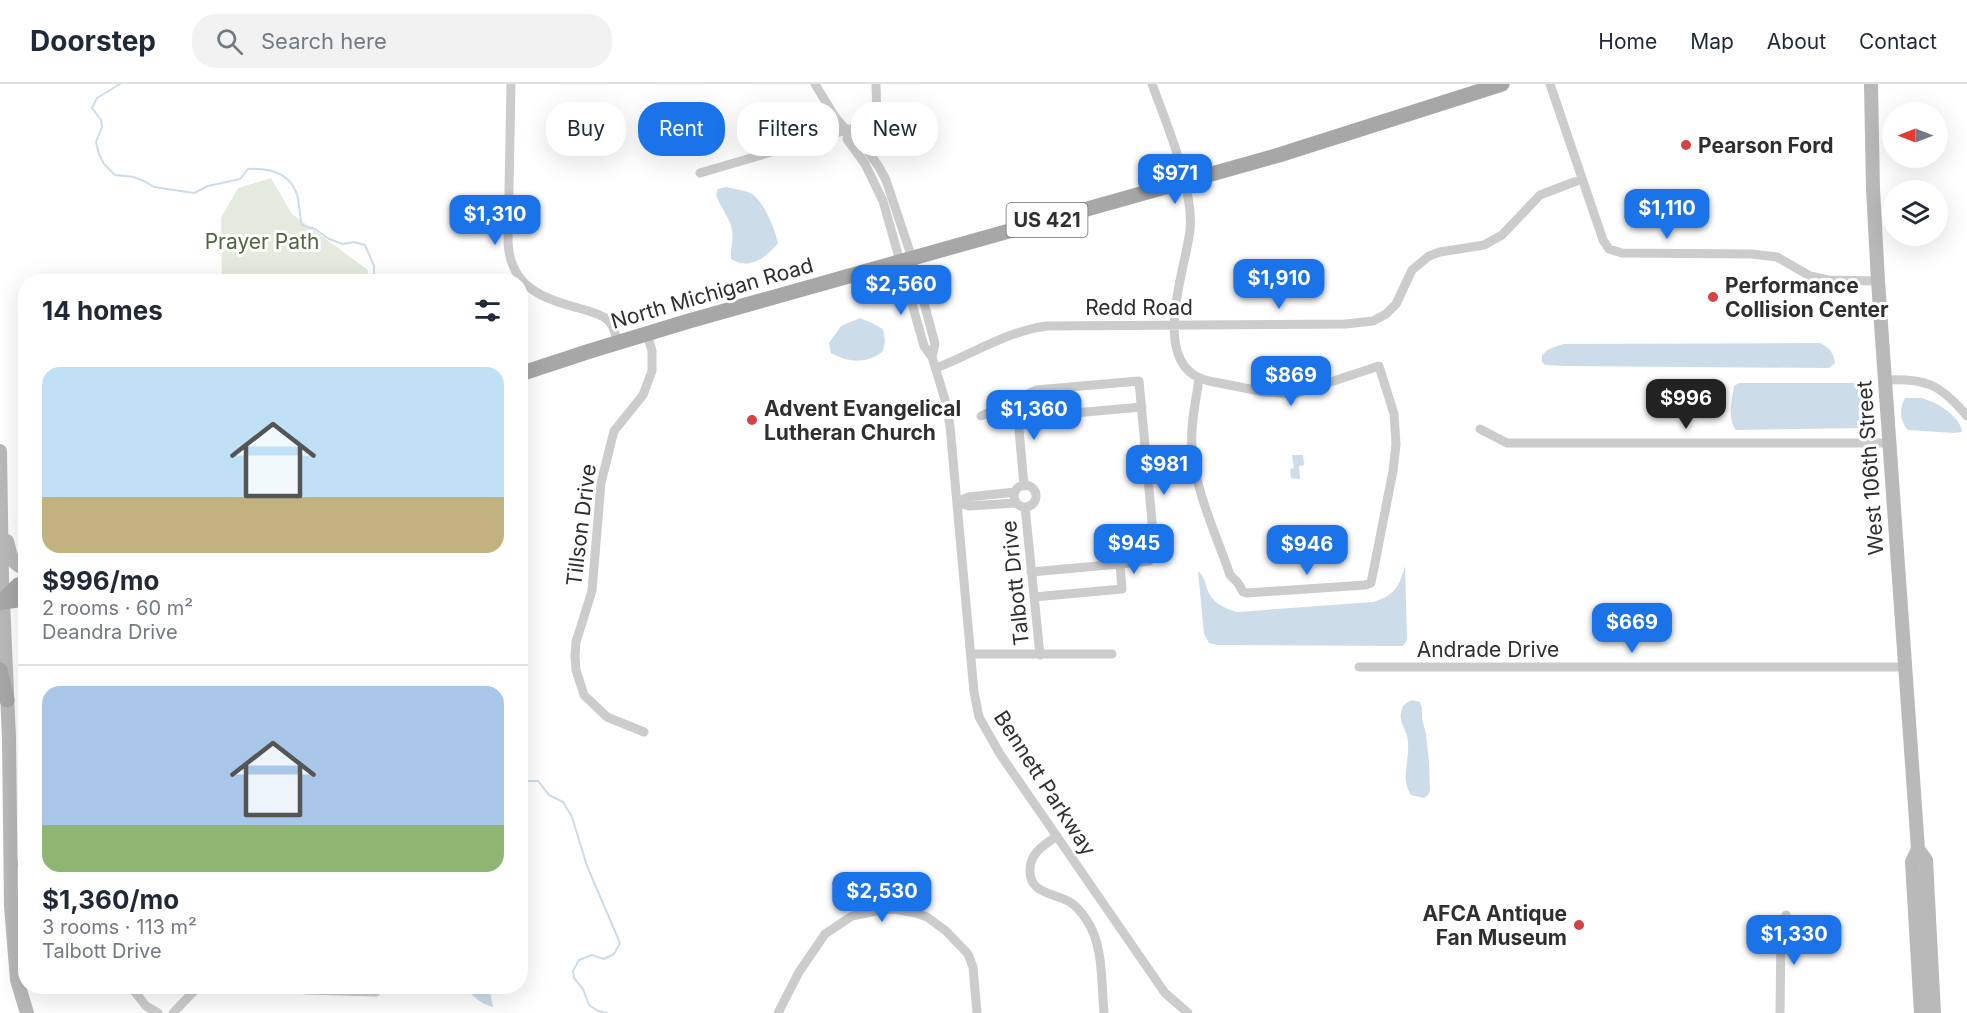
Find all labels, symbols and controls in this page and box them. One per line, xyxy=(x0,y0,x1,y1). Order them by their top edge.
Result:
search box xyxy=(192,14,612,68)
text: Doorstep xyxy=(30,24,156,58)
icon: search xyxy=(213,25,246,58)
text: Search here xyxy=(261,28,387,54)
text: Home xyxy=(1598,29,1657,54)
text: Map xyxy=(1690,29,1734,54)
text: About xyxy=(1767,29,1826,54)
text: Contact xyxy=(1859,29,1937,54)
chip: Buy xyxy=(546,102,626,156)
chip: Rent xyxy=(638,102,725,156)
chip: Filters xyxy=(737,102,839,156)
chip: New xyxy=(851,102,938,156)
north arrow xyxy=(1882,102,1948,168)
map controls xyxy=(1882,102,1948,246)
place label: Pearson Ford xyxy=(1698,133,1833,158)
marker: Pearson Ford xyxy=(1679,138,1693,152)
pin: $971 xyxy=(1139,154,1211,205)
text: $971 xyxy=(1152,161,1198,185)
button: layers xyxy=(1882,180,1948,246)
pin: $1,110 xyxy=(1618,189,1716,240)
pin: $1,310 xyxy=(446,195,544,246)
text: $1,110 xyxy=(1638,196,1696,220)
text: $1,310 xyxy=(464,202,526,226)
road number: US 421 xyxy=(1006,203,1088,237)
park label: Prayer Path xyxy=(205,229,319,254)
street label: North Michigan Road xyxy=(608,252,816,334)
pin: $1,910 xyxy=(1230,259,1328,310)
pin: $2,560 xyxy=(852,265,950,316)
text: $1,910 xyxy=(1247,266,1311,290)
text: $2,560 xyxy=(865,272,937,296)
place label: Performance Collision Center xyxy=(1725,273,1889,322)
marker: Performance Collision Center xyxy=(1706,290,1720,304)
icon: filters xyxy=(471,294,504,327)
text: 14 homes xyxy=(42,295,163,326)
street label: Redd Road xyxy=(1085,295,1193,320)
pin: $869 xyxy=(1255,356,1327,407)
text: $869 xyxy=(1265,363,1317,387)
pin: $996 xyxy=(1650,379,1722,430)
street label: West 106th Street xyxy=(1851,380,1889,556)
text: $996 xyxy=(1660,386,1712,410)
pin: $1,360 xyxy=(985,390,1083,441)
place label: Advent Evangelical Lutheran Church xyxy=(764,396,961,445)
text: $1,360 xyxy=(1000,397,1068,421)
icon: home xyxy=(219,406,327,514)
marker: Advent Evangelical Lutheran Church xyxy=(745,413,759,427)
pin: $981 xyxy=(1128,445,1200,496)
text: $981 xyxy=(1140,452,1188,476)
street label: Tillson Drive xyxy=(561,462,601,588)
street label: Talbott Drive xyxy=(996,519,1034,647)
pin: $945 xyxy=(1098,524,1170,575)
pin: $946 xyxy=(1271,525,1343,576)
text: $945 xyxy=(1108,531,1160,555)
text: $946 xyxy=(1281,532,1333,556)
text: $996/mo xyxy=(42,565,159,596)
text: 2 rooms · 60 m² xyxy=(42,596,193,620)
pin: $669 xyxy=(1596,603,1668,654)
text: $669 xyxy=(1606,610,1658,634)
text: Deandra Drive xyxy=(42,620,178,644)
street label: Andrade Drive xyxy=(1417,637,1559,662)
street label: Bennett Parkway xyxy=(989,706,1101,860)
icon: home xyxy=(219,725,327,833)
pin: $2,530 xyxy=(833,872,931,923)
text: $2,530 xyxy=(846,879,918,903)
text: $1,360/mo xyxy=(42,884,179,915)
place label: AFCA Antique Fan Museum xyxy=(1422,901,1567,950)
text: 3 rooms · 113 m² xyxy=(42,915,197,939)
pin: $1,330 xyxy=(1745,915,1843,966)
marker: AFCA Antique Fan Museum xyxy=(1572,918,1586,932)
text: $1,330 xyxy=(1760,922,1828,946)
text: Talbott Drive xyxy=(42,939,162,963)

